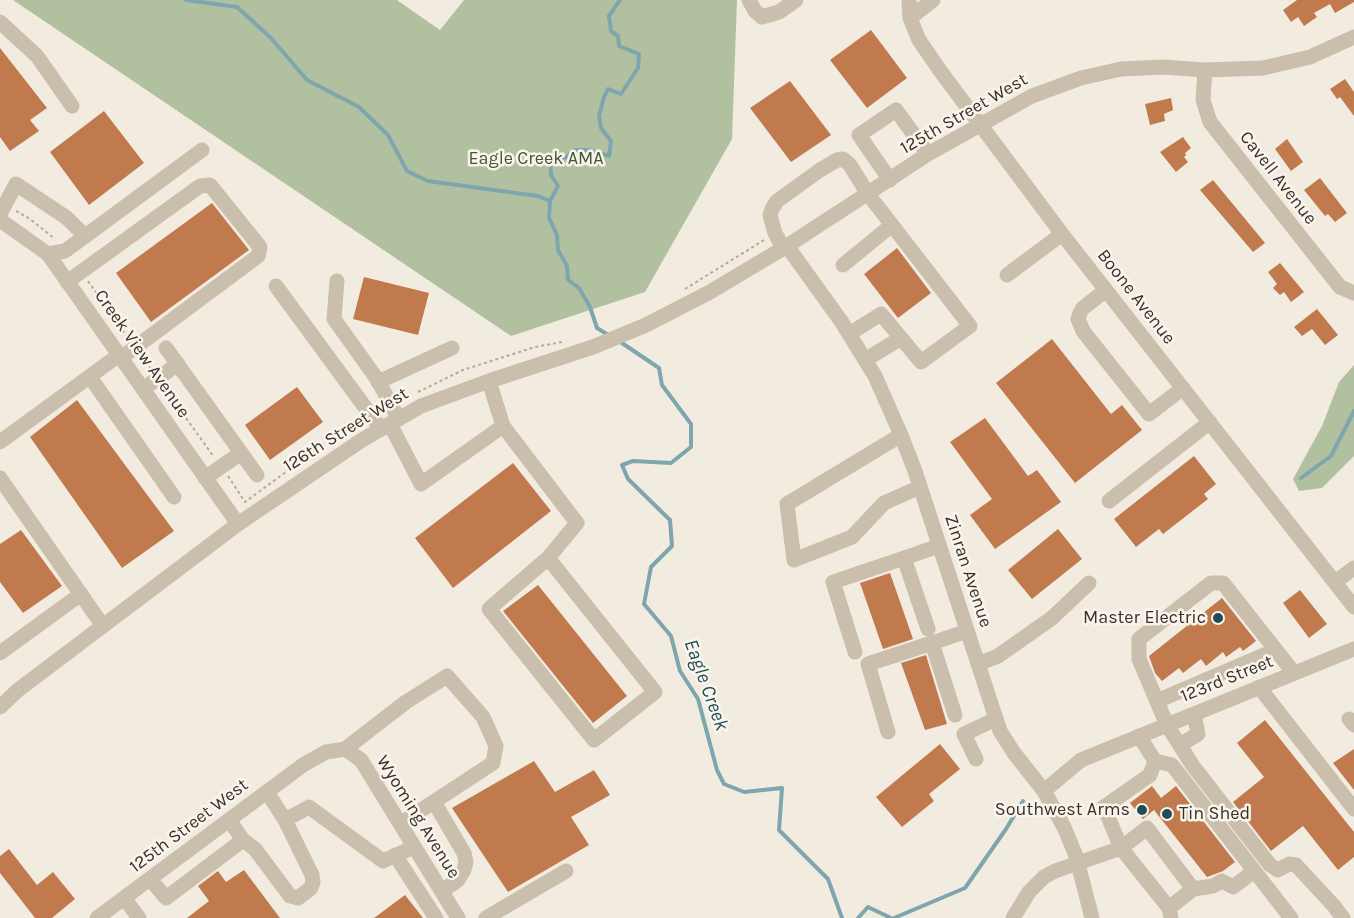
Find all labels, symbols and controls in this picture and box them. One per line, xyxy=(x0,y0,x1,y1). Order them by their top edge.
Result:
street label: 125th Street West xyxy=(897,69,1031,159)
street label: Cavell Avenue xyxy=(1235,127,1321,229)
park label: Eagle Creek AMA xyxy=(468,148,604,170)
street label: Boone Avenue xyxy=(1092,245,1180,349)
street label: Creek View Avenue xyxy=(90,286,194,422)
street label: 126th Street West xyxy=(280,383,412,477)
street label: Zinran Avenue xyxy=(940,512,996,630)
place label: Master Electric xyxy=(1083,607,1206,629)
marker: Master Electric xyxy=(1211,611,1225,625)
water label: Eagle Creek xyxy=(678,636,734,734)
street label: 123rd Street xyxy=(1178,651,1276,707)
street label: Wyoming Avenue xyxy=(371,751,465,883)
street label: 125th Street West xyxy=(125,774,253,878)
place label: Southwest Arms xyxy=(995,799,1130,821)
marker: Southwest Arms xyxy=(1135,803,1149,817)
place label: Tin Shed xyxy=(1179,803,1250,825)
marker: Tin Shed xyxy=(1160,807,1174,821)

